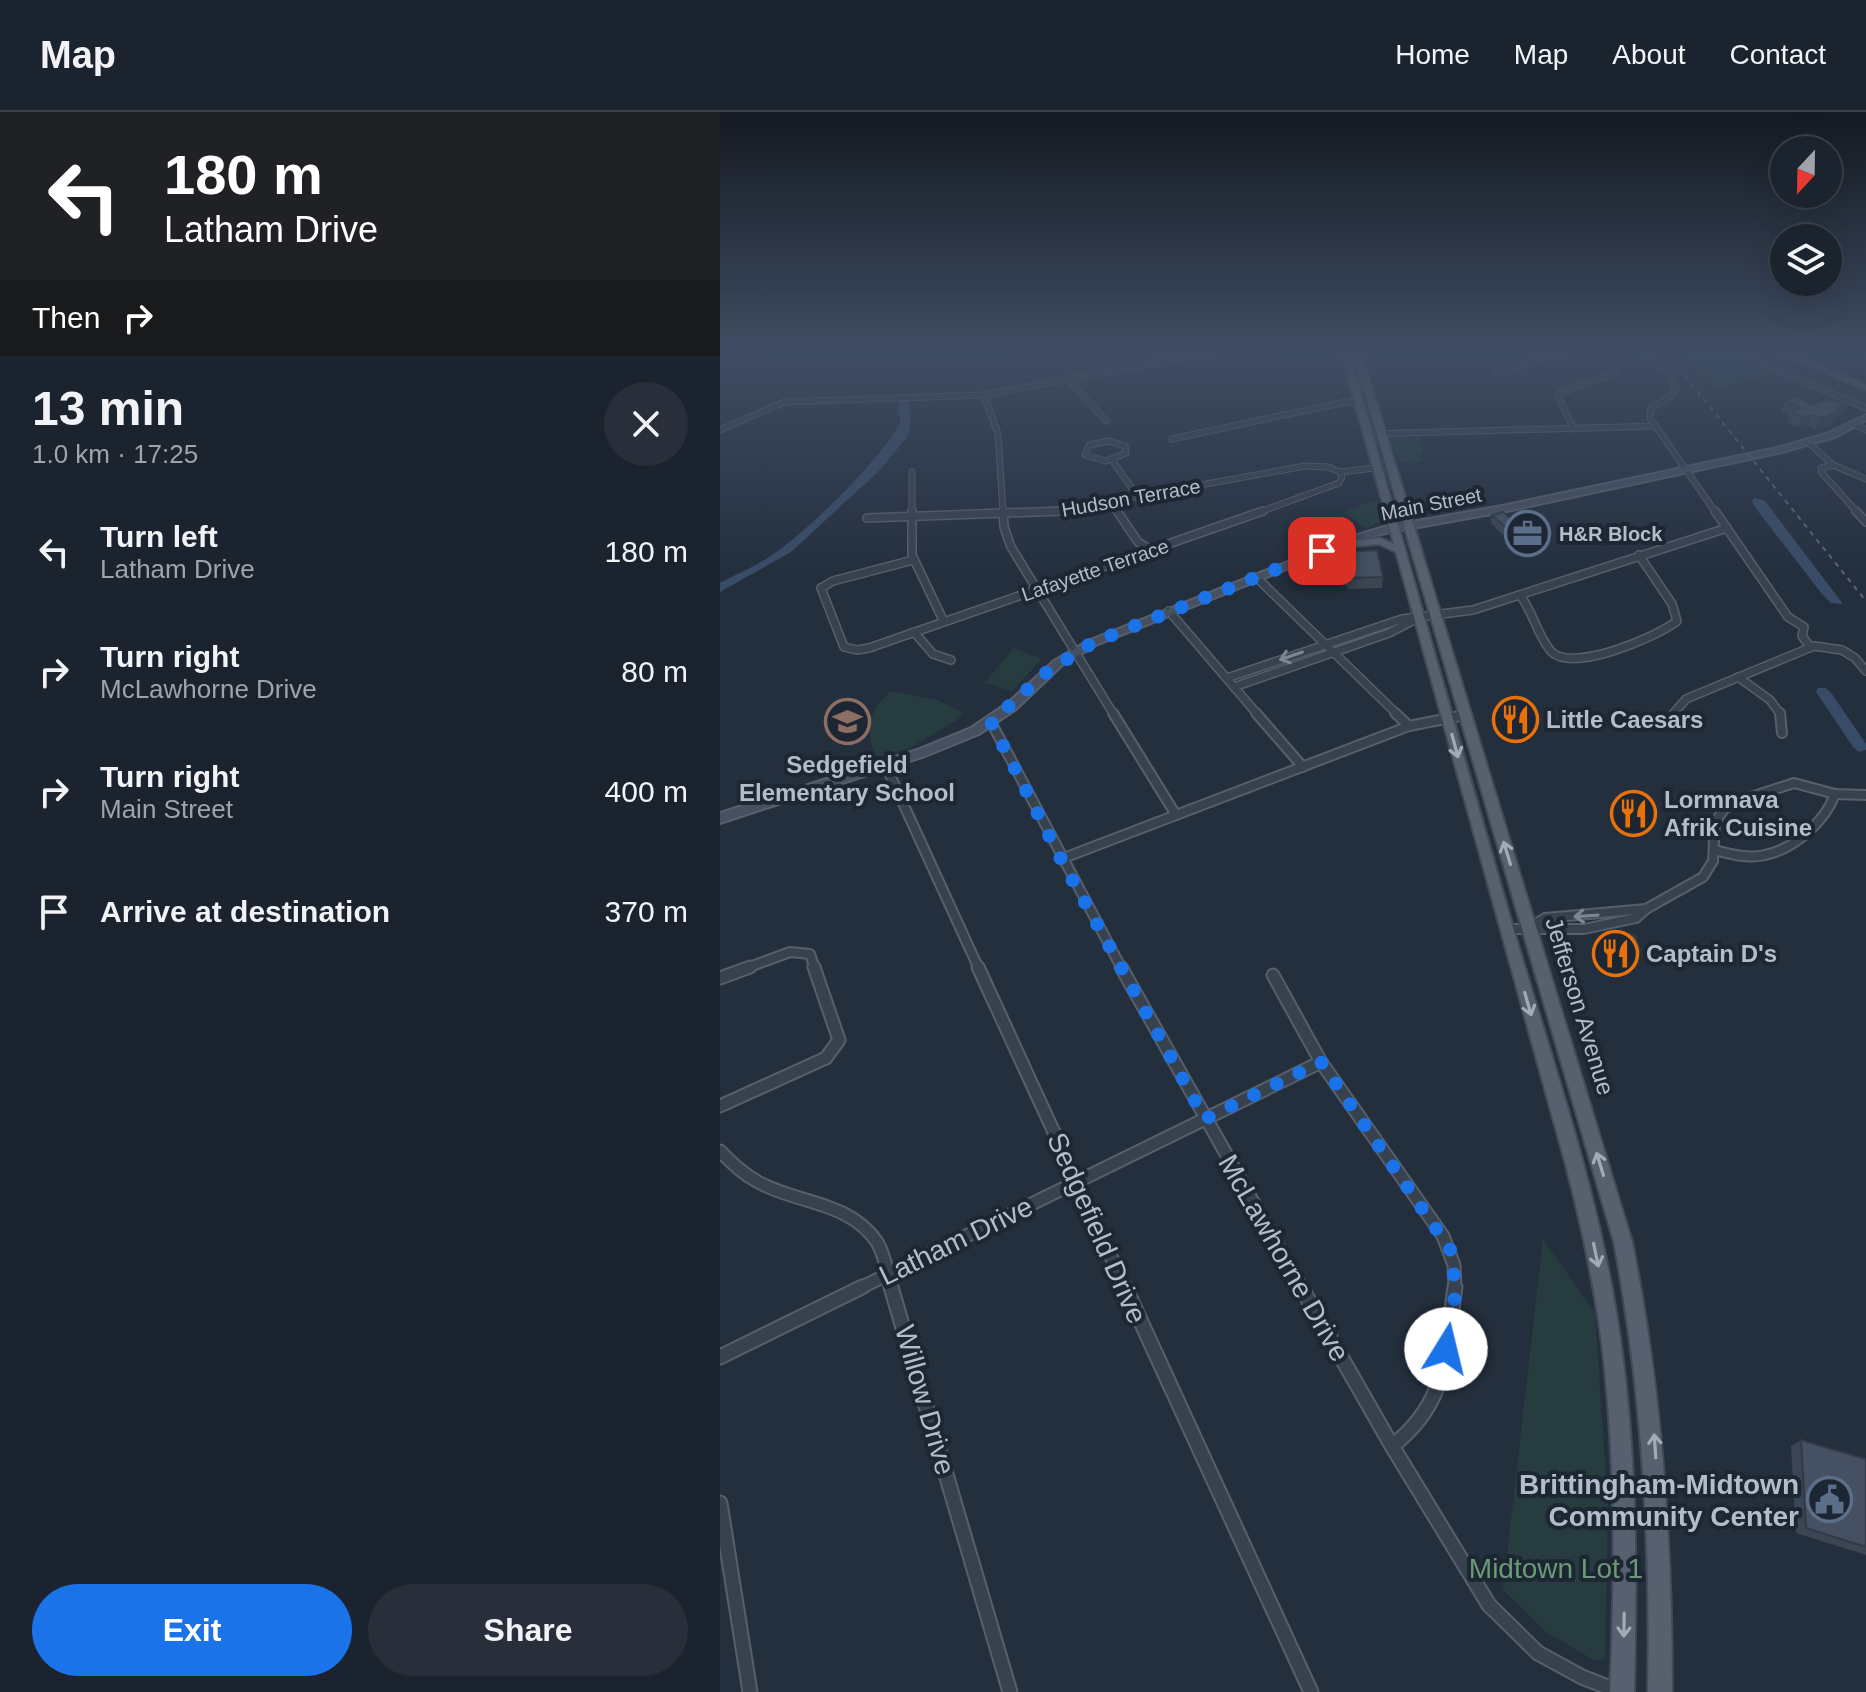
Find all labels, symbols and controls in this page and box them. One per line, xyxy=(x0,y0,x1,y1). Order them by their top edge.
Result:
text: Map xyxy=(40,34,116,76)
text: Home xyxy=(1395,39,1470,70)
text: Map xyxy=(1514,39,1568,70)
text: About xyxy=(1612,39,1686,70)
text: Contact xyxy=(1730,39,1826,70)
north arrow xyxy=(1770,136,1842,208)
map controls xyxy=(1770,136,1842,296)
text: 180 m xyxy=(164,143,323,206)
icon: left xyxy=(32,144,136,248)
text: Latham Drive xyxy=(164,209,378,250)
button: layers xyxy=(1770,224,1842,296)
icon: right xyxy=(116,296,160,340)
text: Then xyxy=(32,301,100,334)
text: 13 min xyxy=(32,382,184,435)
button: close xyxy=(604,382,688,466)
text: 1.0 km · 17:25 xyxy=(32,439,198,469)
street label: Hudson Terrace xyxy=(1060,475,1202,521)
street label: Main Street xyxy=(1379,483,1484,525)
office icon: H&R Block xyxy=(1504,510,1552,558)
pin xyxy=(1288,517,1356,585)
text: Turn left xyxy=(100,520,218,553)
place label: H&R Block xyxy=(1559,523,1663,545)
icon: arrive xyxy=(1300,529,1344,573)
icon: left xyxy=(32,530,76,574)
text: 180 m xyxy=(605,535,688,568)
street label: Lafayette Terrace xyxy=(1019,535,1171,605)
text: Latham Drive xyxy=(100,554,255,584)
text: Turn right xyxy=(100,640,239,673)
one-way arrow xyxy=(1279,649,1304,664)
icon: right xyxy=(32,650,76,694)
text: 80 m xyxy=(621,655,688,688)
text: McLawhorne Drive xyxy=(100,674,317,704)
restaurant icon: Little Caesars xyxy=(1491,695,1539,743)
school or university icon: Sedgefield Elementary School xyxy=(823,698,871,746)
place label: Little Caesars xyxy=(1546,706,1703,733)
one-way arrow xyxy=(1449,733,1464,759)
place label: Sedgefield Elementary School xyxy=(739,751,955,806)
text: Turn right xyxy=(100,760,239,793)
icon: right xyxy=(32,770,76,814)
text: 400 m xyxy=(605,775,688,808)
place label: Lormnava Afrik Cuisine xyxy=(1664,786,1812,841)
restaurant icon: Lormnava Afrik Cuisine xyxy=(1609,789,1657,837)
text: Main Street xyxy=(100,794,233,824)
one-way arrow xyxy=(1499,841,1513,866)
icon: arrive xyxy=(32,890,76,934)
text: Arrive at destination xyxy=(100,895,390,928)
text: 370 m xyxy=(605,895,688,928)
one-way arrow xyxy=(1573,909,1600,924)
street label: Jefferson Avenue xyxy=(1540,914,1620,1098)
restaurant icon: Captain D's xyxy=(1591,929,1639,977)
place label: Captain D's xyxy=(1646,940,1777,967)
one-way arrow xyxy=(1521,990,1536,1016)
street label: Sedgefield Drive xyxy=(1041,1128,1153,1328)
street label: McLawhorne Drive xyxy=(1212,1149,1356,1367)
one-way arrow xyxy=(1592,1152,1606,1177)
street label: Latham Drive xyxy=(874,1191,1038,1291)
one-way arrow xyxy=(1589,1241,1604,1267)
position arrow xyxy=(1404,1307,1488,1391)
street label: Willow Drive xyxy=(889,1322,961,1478)
one-way arrow xyxy=(1647,1433,1662,1460)
place label: Brittingham-Midtown Community Center xyxy=(1519,1469,1799,1532)
public building icon: Brittingham-Midtown Community Center xyxy=(1806,1476,1854,1524)
park label: Midtown Lot 1 xyxy=(1469,1553,1643,1584)
button: Exit xyxy=(32,1584,352,1676)
button: Share xyxy=(368,1584,688,1676)
one-way arrow xyxy=(1616,1611,1632,1638)

